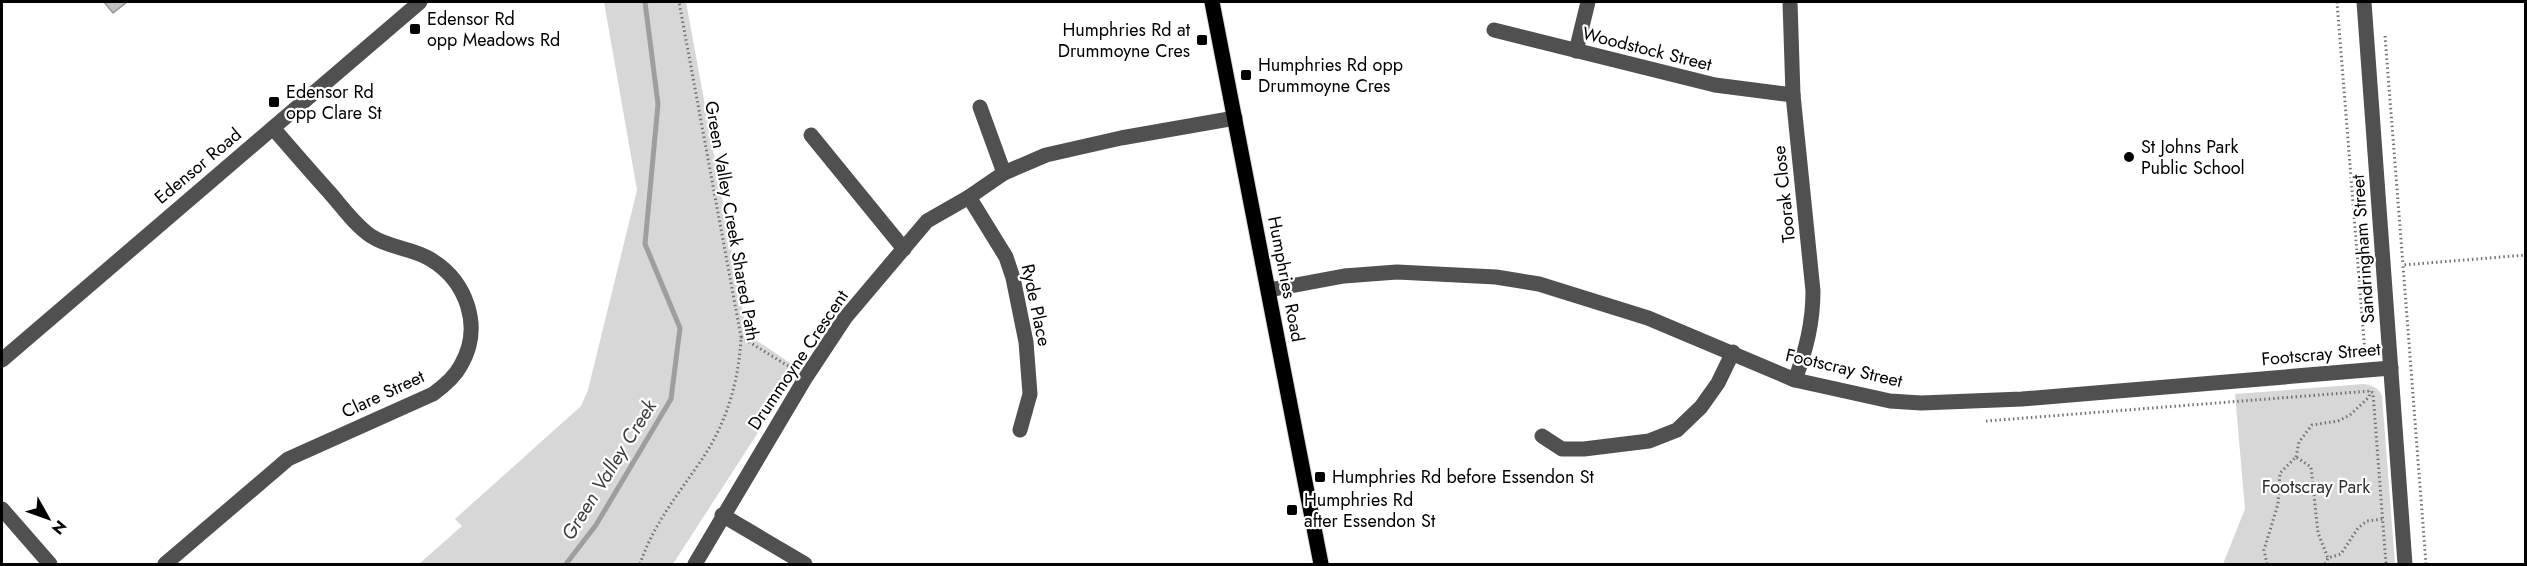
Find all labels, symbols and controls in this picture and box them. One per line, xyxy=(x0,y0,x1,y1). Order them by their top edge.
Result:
place label: Edensor Rd opp Meadows Rd xyxy=(427,6,560,53)
place label: Humphries Rd at Drummoyne Cres xyxy=(1058,17,1191,64)
street label: Woodstock Street xyxy=(1580,20,1715,78)
marker: Edensor Rd opp Meadows Rd xyxy=(408,22,422,36)
marker: Humphries Rd at Drummoyne Cres xyxy=(1195,33,1209,47)
place label: Humphries Rd opp Drummoyne Cres xyxy=(1258,52,1403,99)
marker: Humphries Rd opp Drummoyne Cres xyxy=(1239,68,1253,82)
place label: Edensor Rd opp Clare St xyxy=(286,79,382,126)
marker: Edensor Rd opp Clare St xyxy=(267,95,281,109)
street label: Green Valley Creek Shared Path xyxy=(698,99,766,343)
street label: Edensor Road xyxy=(149,122,247,210)
place label: St Johns Park Public School xyxy=(2141,134,2245,181)
street label: Toorak Close xyxy=(1766,144,1802,244)
marker: St Johns Park Public School xyxy=(2122,150,2136,164)
street label: Sandringham Street xyxy=(2345,173,2381,324)
street label: Humphries Road xyxy=(1261,214,1311,344)
street label: Ryde Place xyxy=(1015,261,1057,349)
street label: Drummoyne Crescent xyxy=(741,284,855,435)
street label: Footscray Street xyxy=(2260,336,2382,372)
street label: Footscray Street xyxy=(1783,342,1906,394)
street label: Clare Street xyxy=(337,363,429,425)
water label: Green Valley Creek xyxy=(554,393,665,546)
place label: Humphries Rd before Essendon St xyxy=(1332,464,1595,490)
marker: Humphries Rd before Essendon St xyxy=(1313,470,1327,484)
park label: Footscray Park xyxy=(2262,474,2370,500)
place label: Humphries Rd after Essendon St xyxy=(1304,487,1436,534)
north arrow xyxy=(18,488,78,548)
marker: Humphries Rd after Essendon St xyxy=(1285,503,1299,517)
text: N xyxy=(46,515,72,540)

